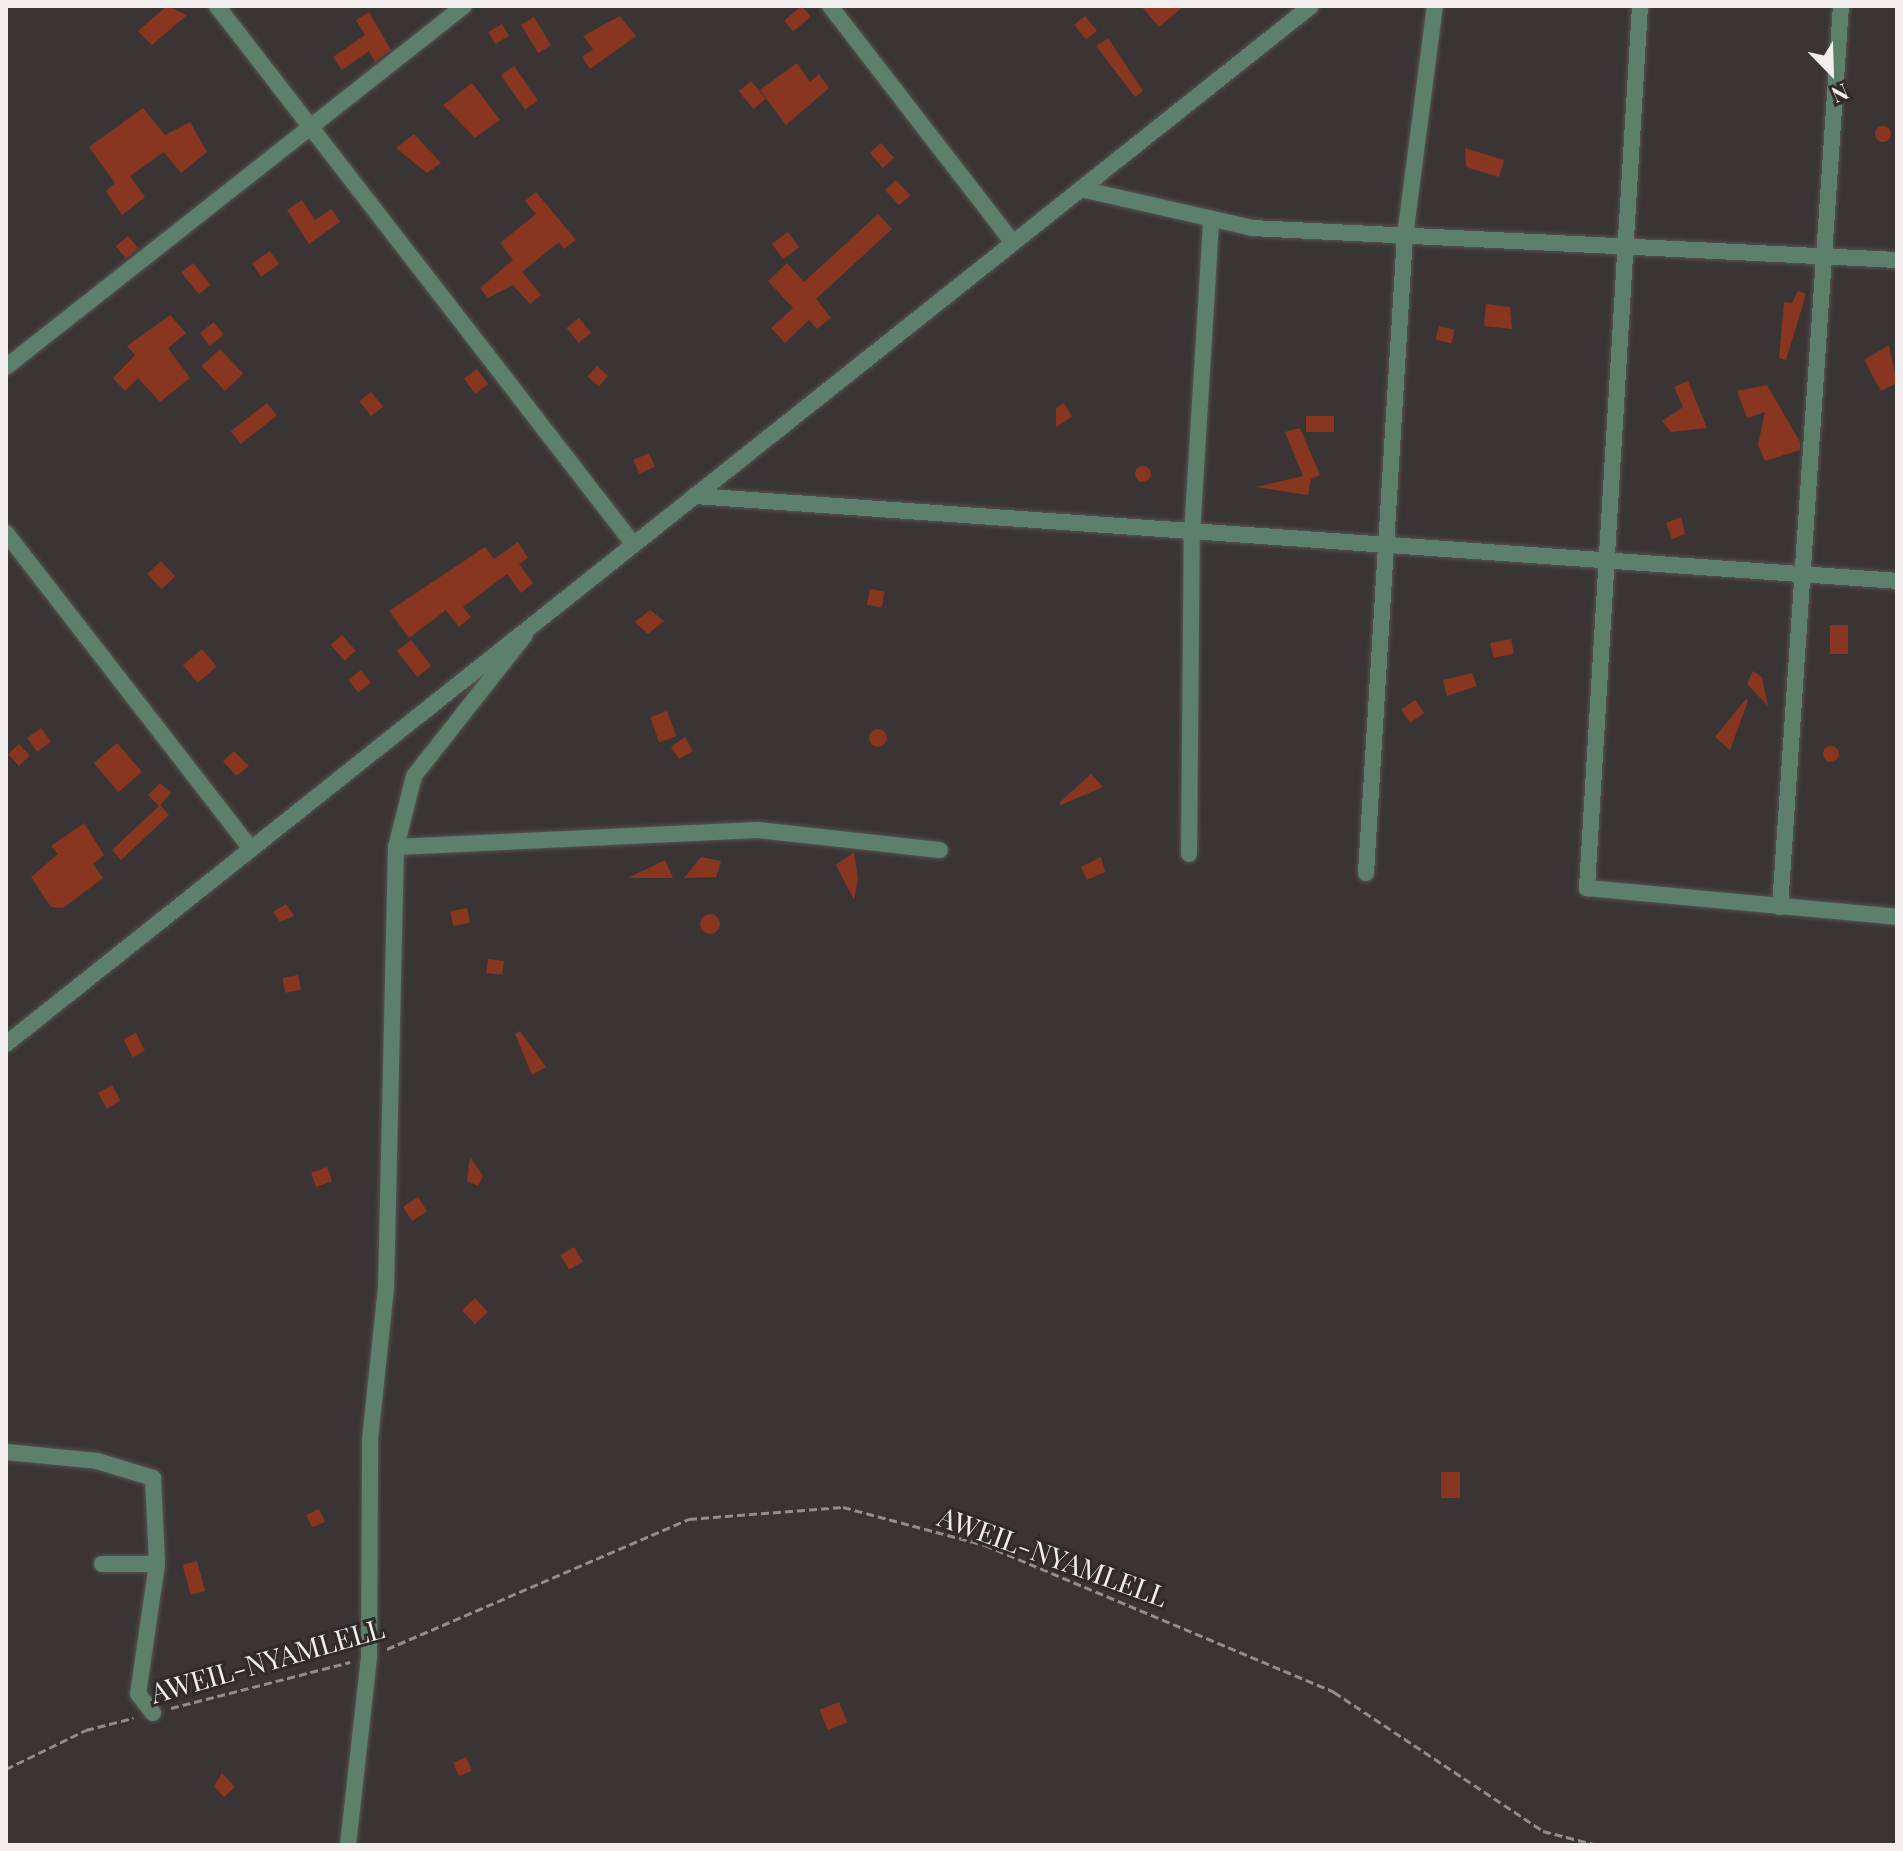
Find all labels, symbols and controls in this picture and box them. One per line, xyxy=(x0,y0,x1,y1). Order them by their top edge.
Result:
north arrow xyxy=(1791,32,1871,112)
text: N xyxy=(1827,77,1854,111)
street label: AWEIL-NYAMLELL xyxy=(934,1499,1172,1613)
street label: AWEIL-NYAMLELL xyxy=(146,1611,388,1709)

